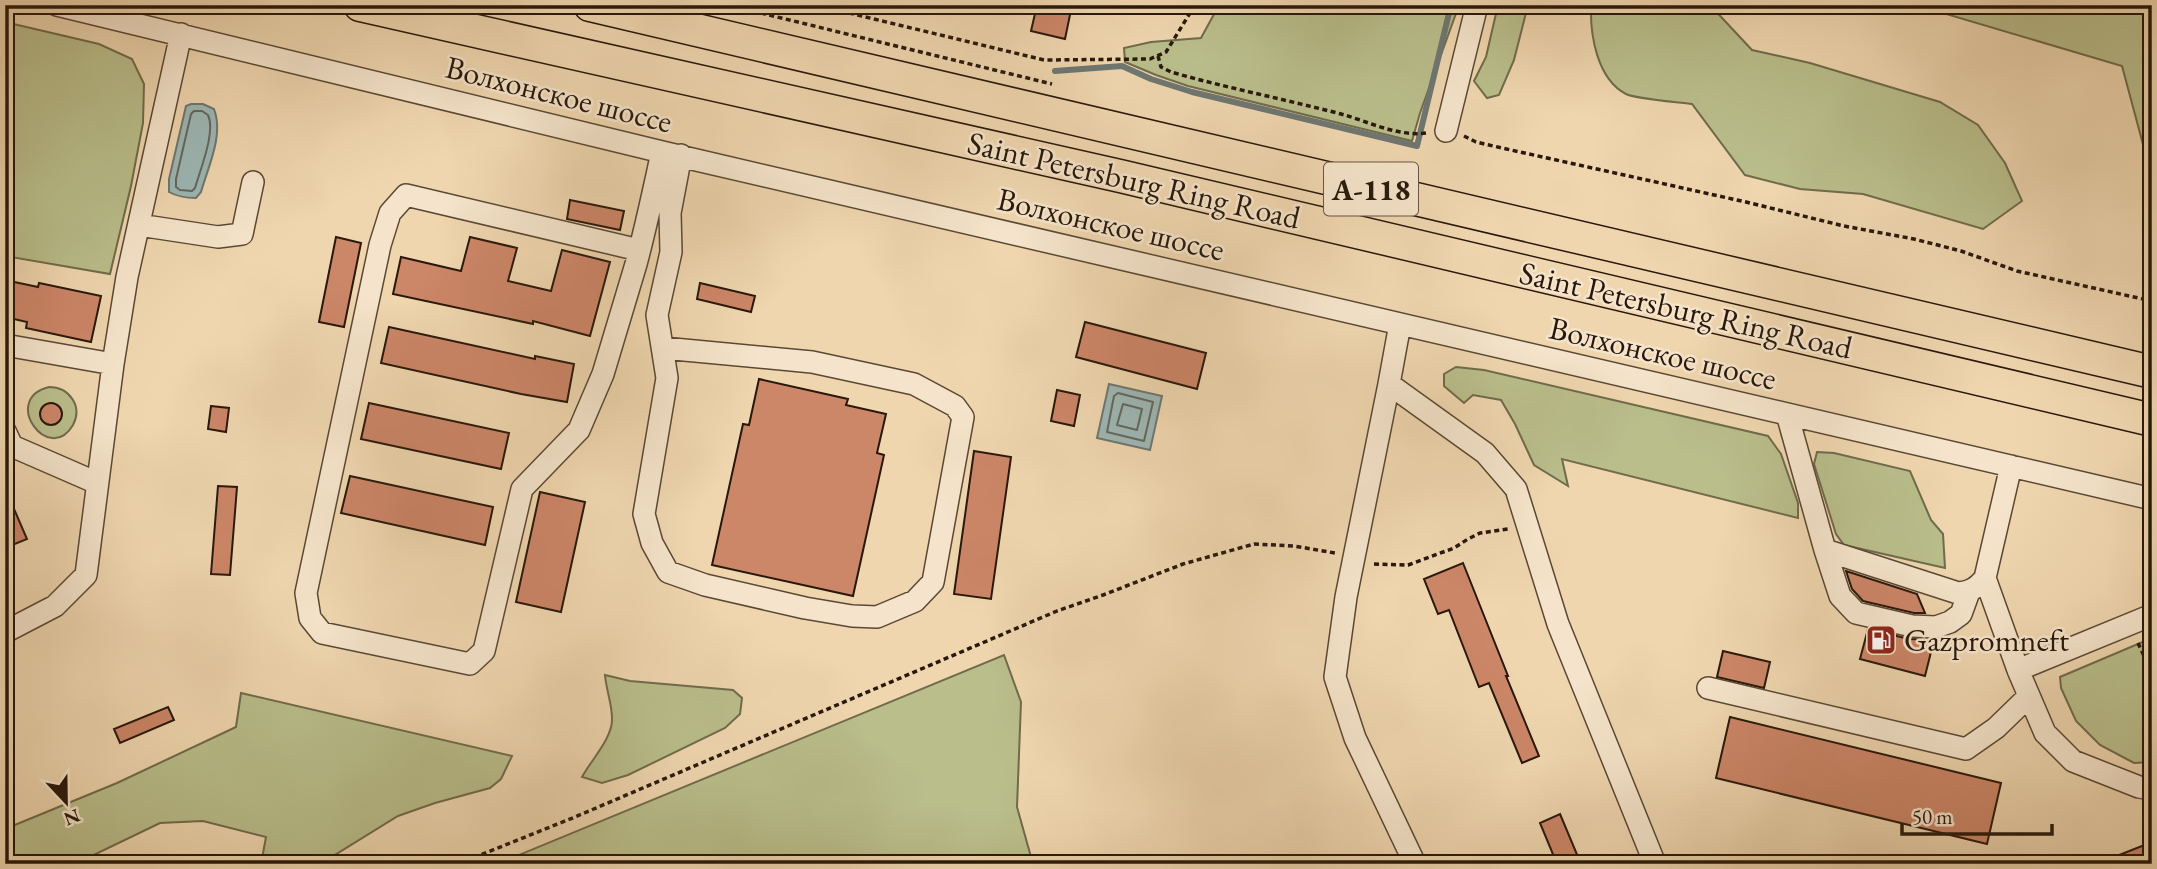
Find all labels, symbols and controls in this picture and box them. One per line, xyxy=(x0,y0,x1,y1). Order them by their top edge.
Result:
street label: Волхонское шоссе xyxy=(441,46,677,142)
street label: Saint Petersburg Ring Road xyxy=(964,121,1305,239)
road number: А-118 xyxy=(1324,162,1418,216)
street label: Волхонское шоссе xyxy=(993,177,1229,271)
street label: Saint Petersburg Ring Road xyxy=(1516,251,1857,369)
street label: Волхонское шоссе xyxy=(1545,306,1781,400)
place label: Gazpromneft xyxy=(1904,619,2069,661)
fuel station icon: Gazpromneft xyxy=(1864,623,1898,657)
north arrow xyxy=(32,768,102,838)
scale bar xyxy=(1902,792,2052,836)
text: N xyxy=(60,803,84,832)
text: 50 m xyxy=(1912,803,1953,830)

